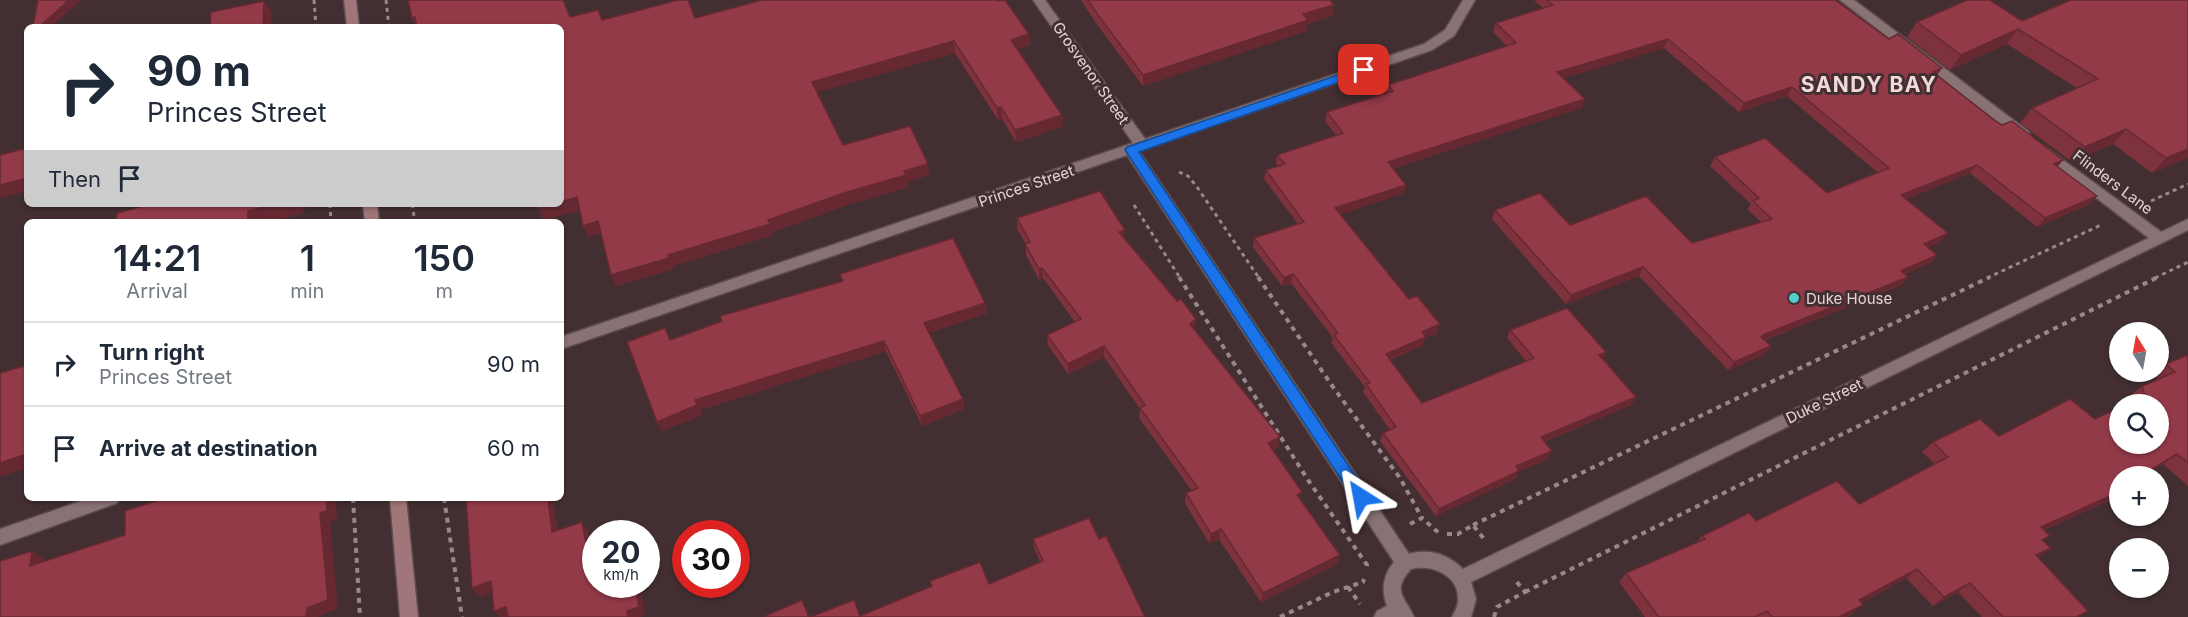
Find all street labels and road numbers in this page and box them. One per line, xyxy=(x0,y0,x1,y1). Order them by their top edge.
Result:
street label: Grosvenor Street xyxy=(1049,18,1133,128)
street label: Flinders Lane xyxy=(2069,146,2157,218)
street label: Princes Street xyxy=(976,161,1076,211)
street label: Duke Street xyxy=(1783,374,1865,428)

